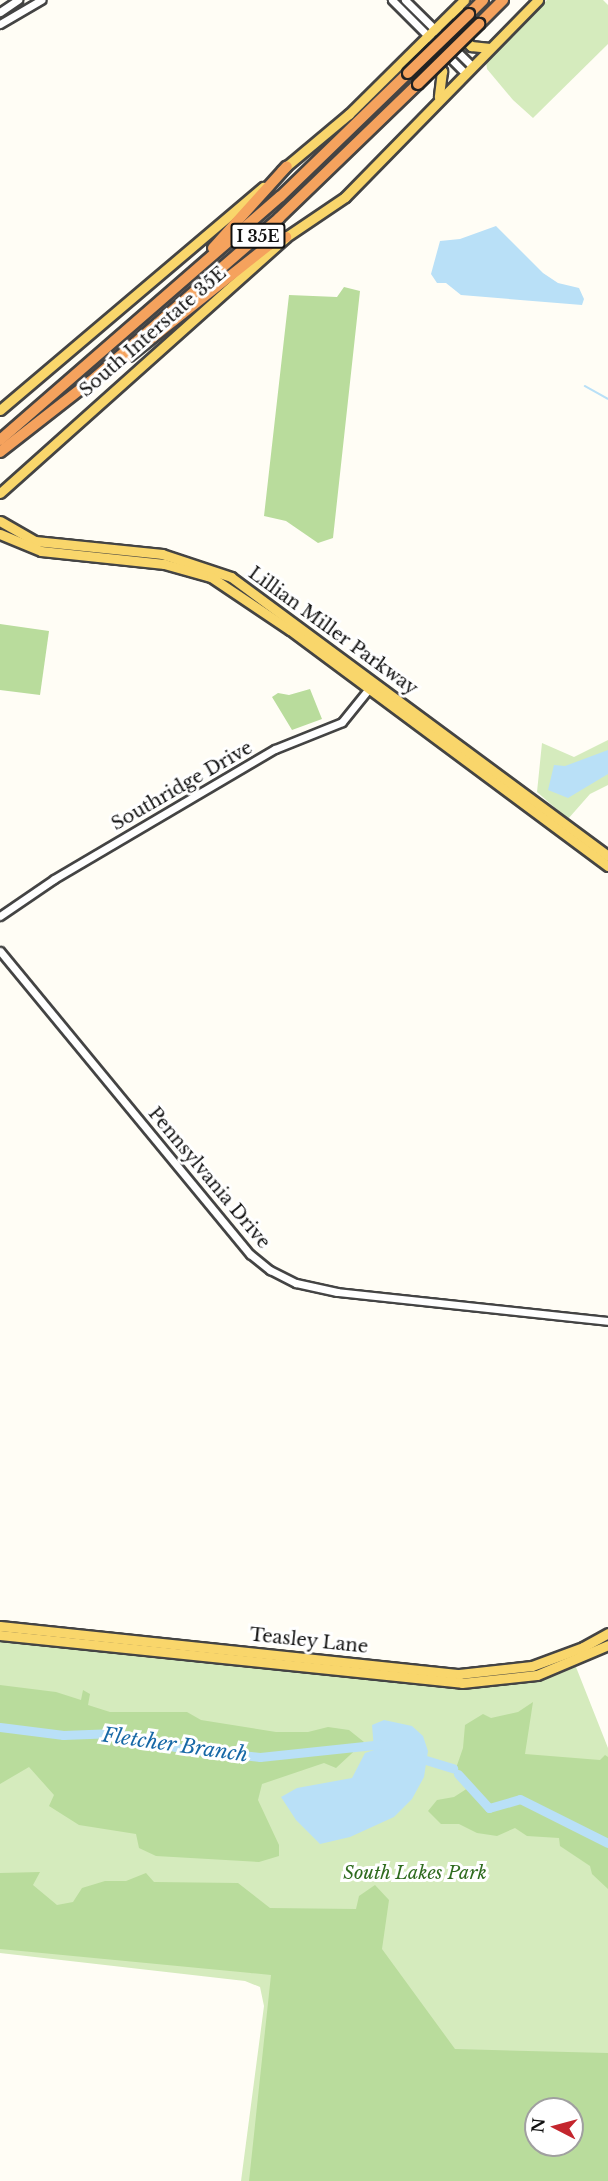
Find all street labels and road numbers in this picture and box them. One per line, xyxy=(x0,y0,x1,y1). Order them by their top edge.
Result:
road number: I 35E xyxy=(230,223,286,249)
street label: South Interstate 35E xyxy=(75,263,231,401)
street label: Lillian Miller Parkway xyxy=(244,562,422,700)
street label: Southridge Drive xyxy=(108,737,256,835)
street label: Pennsylvania Drive xyxy=(144,1103,274,1253)
street label: Teasley Lane xyxy=(249,1624,369,1658)

